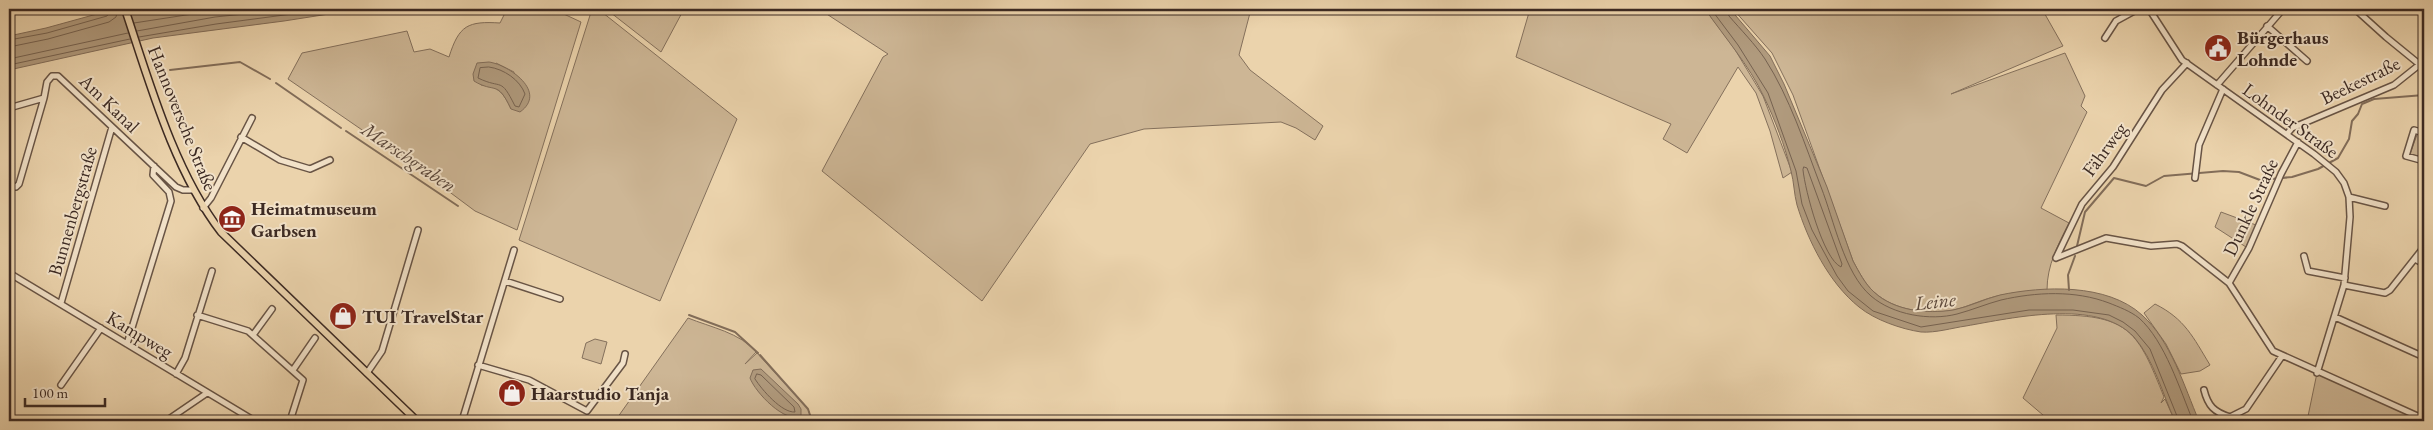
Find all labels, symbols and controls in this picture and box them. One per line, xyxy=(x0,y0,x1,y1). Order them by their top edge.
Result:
place label: Bürgerhaus Lohnde xyxy=(2237,25,2329,72)
public building icon: Bürgerhaus Lohnde xyxy=(2203,33,2233,63)
street label: Hannoversche Straße xyxy=(142,42,223,194)
street label: Beekestraße xyxy=(2316,51,2404,110)
street label: Am Kanal xyxy=(73,68,145,139)
street label: Lohnder Straße xyxy=(2238,77,2344,164)
water label: Marschgraben xyxy=(356,115,461,198)
street label: Fährweg xyxy=(2076,117,2133,181)
street label: Bunnenbergstraße xyxy=(42,144,103,279)
street label: Dunkle Straße xyxy=(2217,154,2284,260)
place label: Heimatmuseum Garbsen xyxy=(251,196,378,243)
museum icon: Heimatmuseum Garbsen xyxy=(217,204,247,234)
water label: Leine xyxy=(1912,286,1957,316)
shop icon: TUI TravelStar xyxy=(328,301,358,331)
place label: TUI TravelStar xyxy=(362,304,484,329)
street label: Kampweg xyxy=(102,305,178,364)
scale bar xyxy=(25,375,105,407)
shop icon: Haarstudio Tanja xyxy=(497,378,527,408)
place label: Haarstudio Tanja xyxy=(531,381,670,406)
text: 100 m xyxy=(32,383,69,402)

